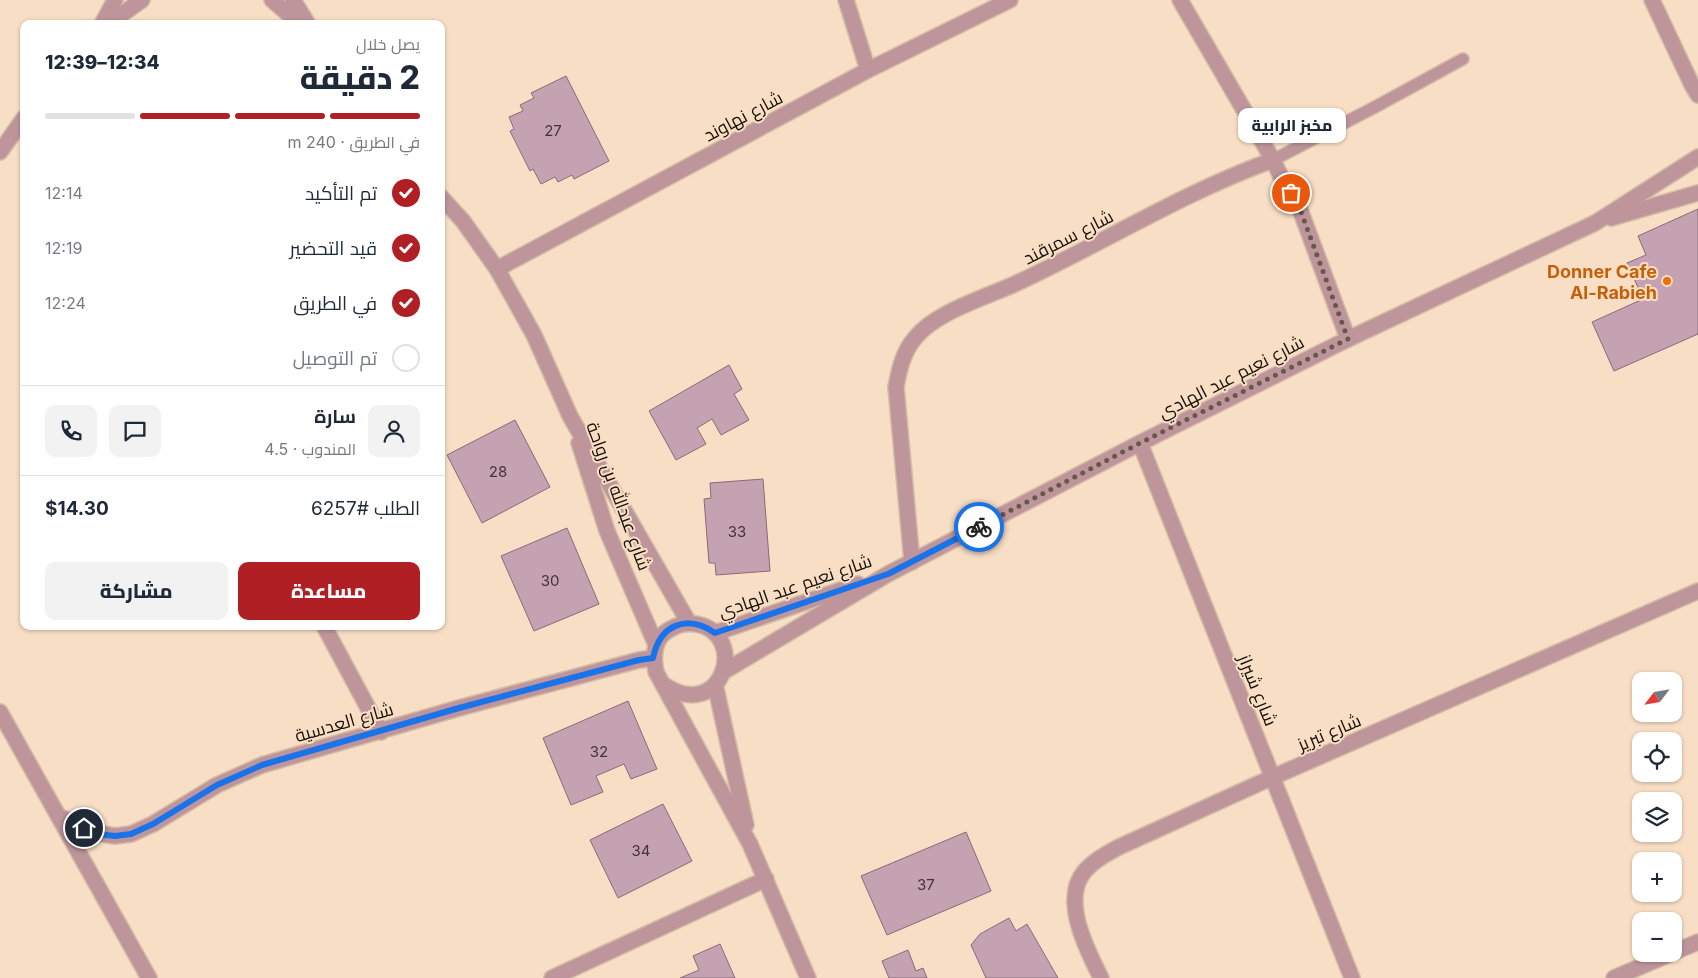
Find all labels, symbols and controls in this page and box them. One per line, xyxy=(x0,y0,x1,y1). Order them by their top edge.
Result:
text: يصل خلال xyxy=(356,34,420,54)
text: 12:34–12:39 xyxy=(45,51,160,74)
text: 2 دقيقة xyxy=(300,58,420,97)
street label: شارع نهاوند xyxy=(700,87,787,147)
callout: مخبز الرابية xyxy=(1237,108,1345,143)
text: مخبز الرابية xyxy=(1252,115,1332,135)
house number: 27 xyxy=(544,121,562,140)
text: في الطريق · 240 m xyxy=(287,132,420,152)
pin xyxy=(1270,172,1312,214)
icon: check xyxy=(392,179,420,207)
icon: bag xyxy=(1277,179,1305,207)
text: تم التأكيد xyxy=(305,182,377,205)
text: 12:14 xyxy=(45,183,83,203)
street label: شارع سمرقند xyxy=(1019,205,1117,270)
icon: check xyxy=(392,234,420,262)
text: قيد التحضير xyxy=(290,237,377,260)
text: 12:19 xyxy=(45,238,82,258)
place label: Donner Cafe Al-Rabieh xyxy=(1547,261,1657,303)
marker: Donner Cafe Al-Rabieh xyxy=(1661,275,1673,287)
icon: check xyxy=(392,289,420,317)
text: في الطريق xyxy=(293,292,377,315)
text: 12:24 xyxy=(45,293,86,313)
street label: شارع نعيم عبد الهادي xyxy=(1155,331,1309,426)
text: تم التوصيل xyxy=(293,347,377,370)
button: phone xyxy=(45,405,97,457)
button: chat xyxy=(109,405,161,457)
text: سارة xyxy=(314,405,356,428)
button: person xyxy=(368,405,420,457)
street label: شارع عبدالله بن رواحة xyxy=(580,418,657,574)
text: المندوب · 4.5 xyxy=(264,439,356,459)
house number: 28 xyxy=(489,462,507,481)
text: $14.30 xyxy=(45,497,109,520)
text: الطلب #6257 xyxy=(311,497,420,520)
courier xyxy=(954,502,1004,552)
icon: bike xyxy=(965,513,993,541)
house number: 33 xyxy=(728,522,746,541)
street label: شارع نعيم عبد الهادي xyxy=(716,550,876,626)
button: مشاركة xyxy=(45,562,228,620)
button: مساعدة xyxy=(238,562,420,620)
house number: 30 xyxy=(541,571,559,590)
street label: شارع شيراز xyxy=(1232,650,1282,729)
north arrow xyxy=(1632,672,1682,722)
map controls xyxy=(1632,672,1682,962)
street label: شارع العدسية xyxy=(292,698,396,748)
street label: شارع تبريز xyxy=(1293,709,1365,757)
button: locate xyxy=(1632,732,1682,782)
house number: 32 xyxy=(590,742,608,761)
button: layers xyxy=(1632,792,1682,842)
pin xyxy=(63,807,105,849)
icon: home xyxy=(70,814,98,842)
house number: 34 xyxy=(632,841,650,860)
button: + xyxy=(1632,852,1682,902)
house number: 37 xyxy=(917,875,935,894)
button: − xyxy=(1632,912,1682,962)

